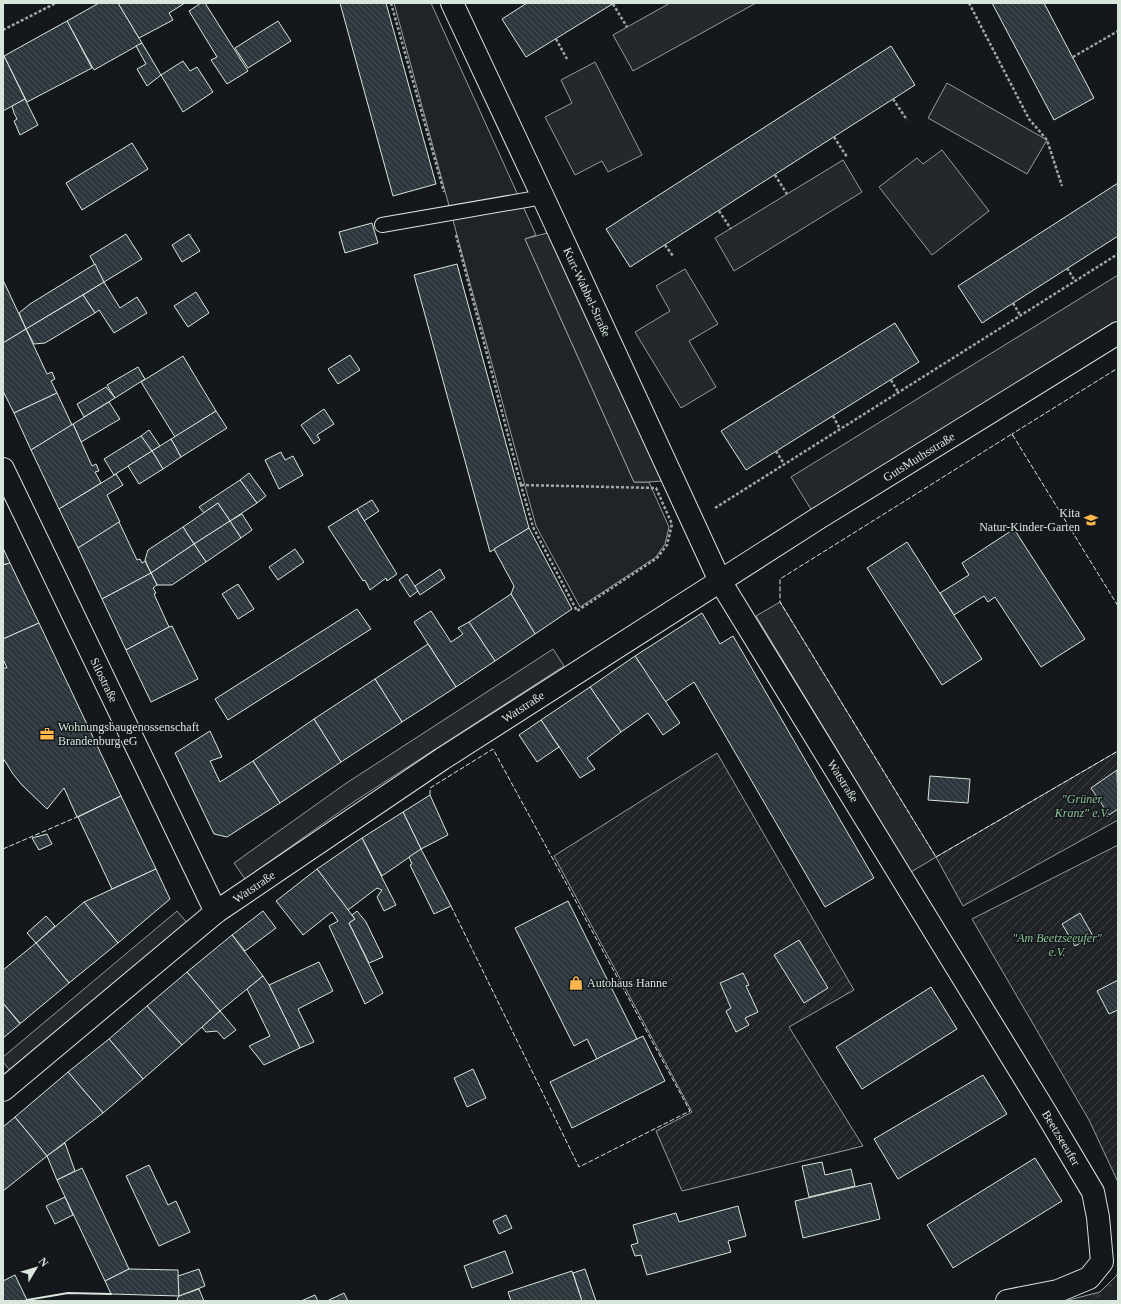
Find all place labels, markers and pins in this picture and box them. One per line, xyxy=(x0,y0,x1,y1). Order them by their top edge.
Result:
place label: Kita Natur-Kinder-Garten xyxy=(979,506,1081,534)
school or university icon: Kita Natur-Kinder-Garten xyxy=(1083,512,1099,528)
place label: Wohnungsbaugenossenschaft Brandenburg eG xyxy=(58,720,200,748)
office icon: Wohnungsbaugenossenschaft Brandenburg eG xyxy=(39,726,55,742)
shop icon: Autohaus Hanne xyxy=(568,975,584,991)
place label: Autohaus Hanne xyxy=(587,976,667,990)

